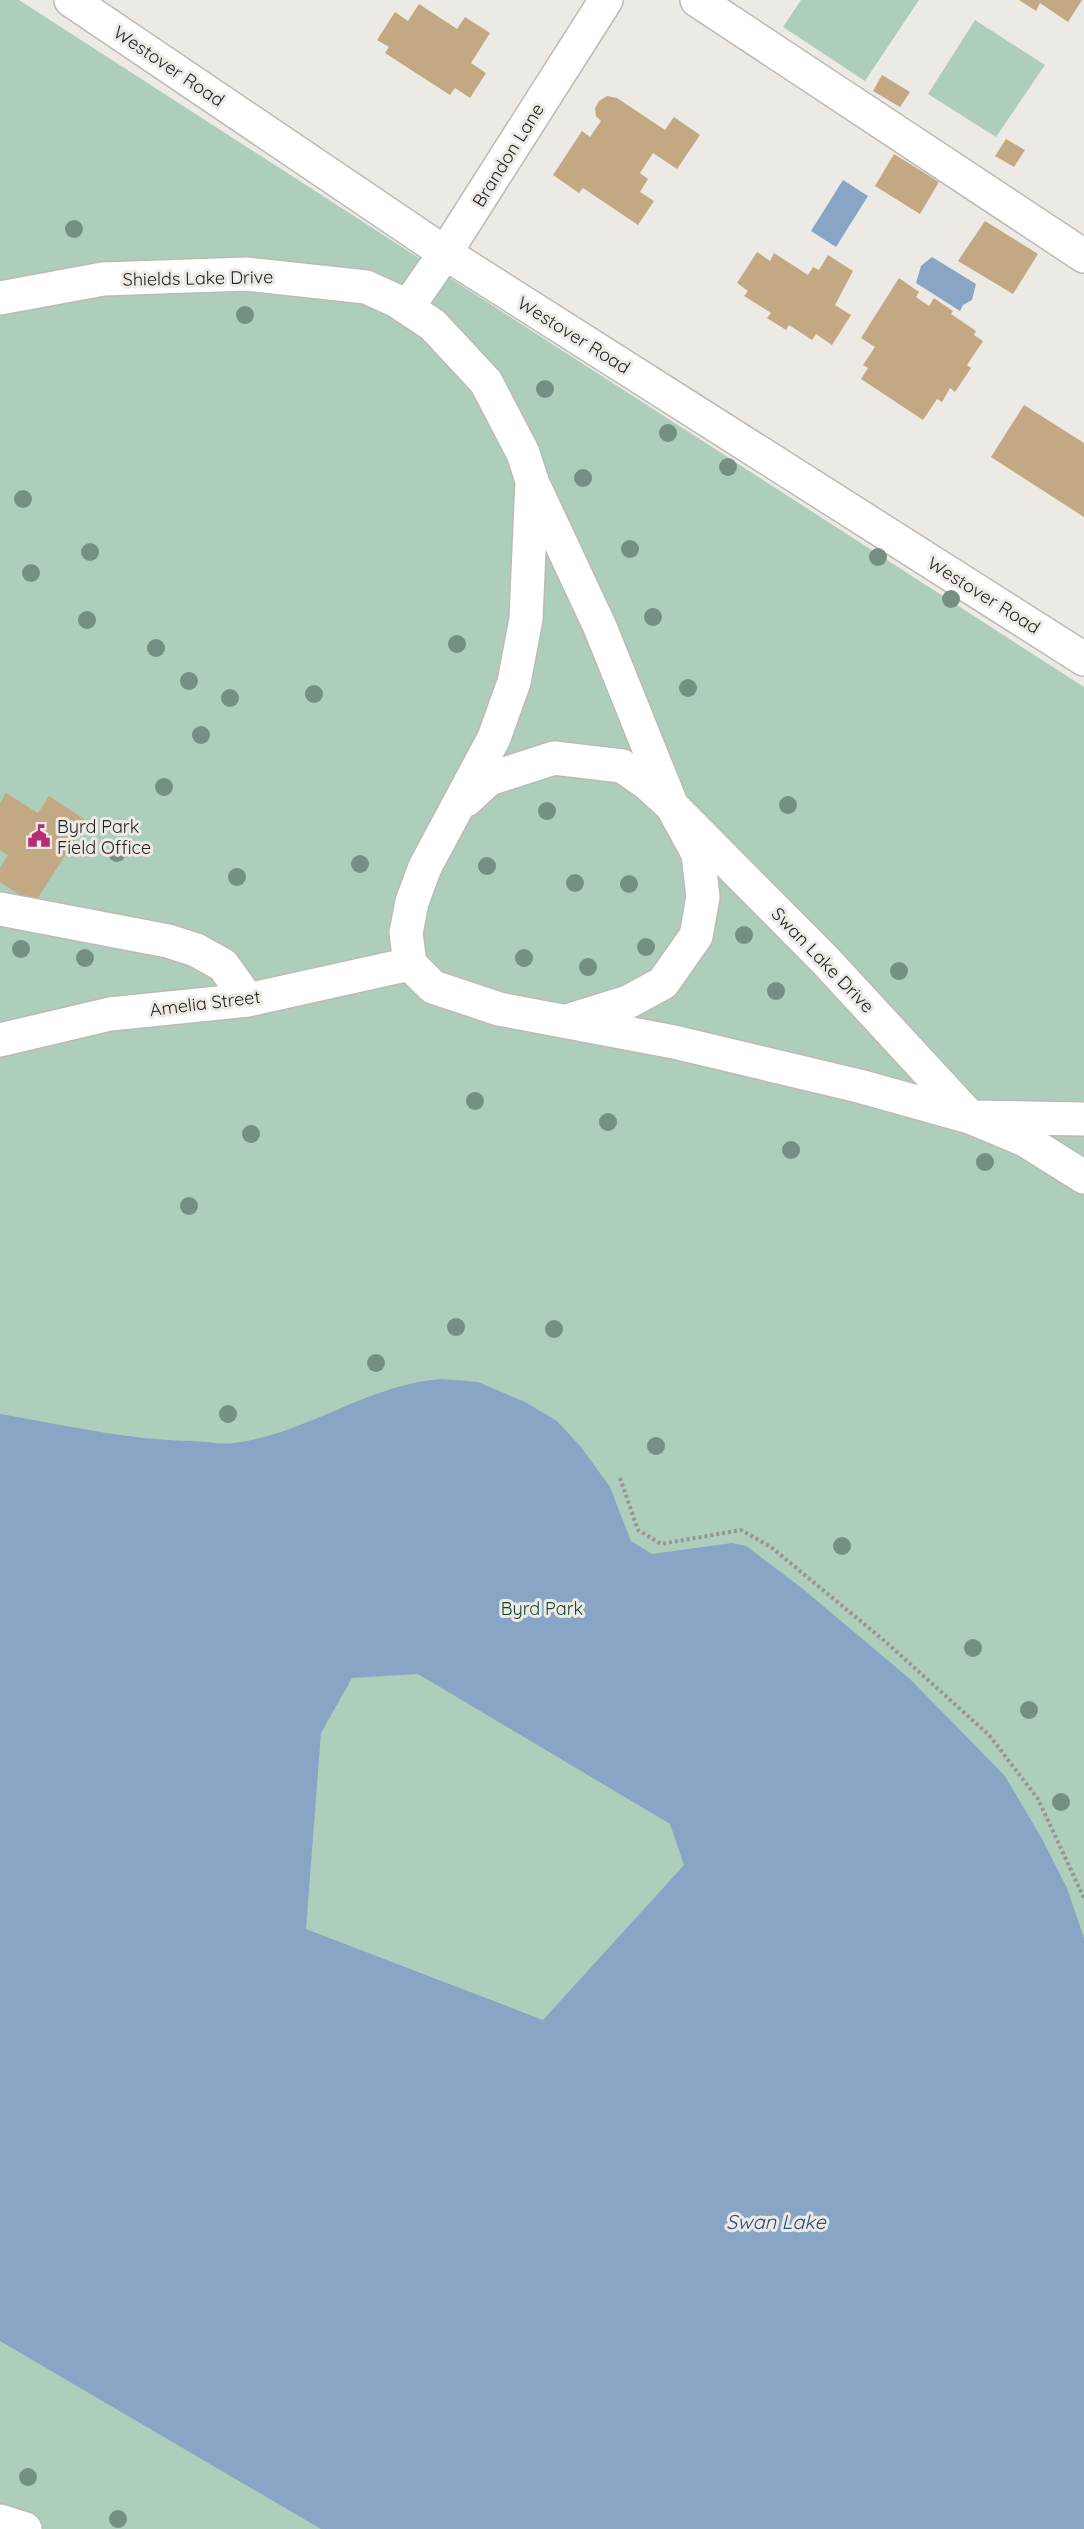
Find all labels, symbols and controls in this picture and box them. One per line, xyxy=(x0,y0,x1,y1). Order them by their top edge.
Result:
street label: Westover Road xyxy=(109,20,229,112)
street label: Brandon Lane xyxy=(467,99,549,211)
street label: Shields Lake Drive xyxy=(122,265,274,291)
street label: Westover Road xyxy=(513,291,635,379)
street label: Westover Road xyxy=(923,551,1045,639)
place label: Byrd Park Field Office xyxy=(57,815,151,859)
public building icon: Byrd Park Field Office xyxy=(26,823,52,849)
street label: Swan Lake Drive xyxy=(767,902,879,1018)
street label: Amelia Street xyxy=(148,985,262,1021)
park label: Byrd Park xyxy=(501,1597,583,1620)
water label: Swan Lake xyxy=(726,2209,827,2234)

